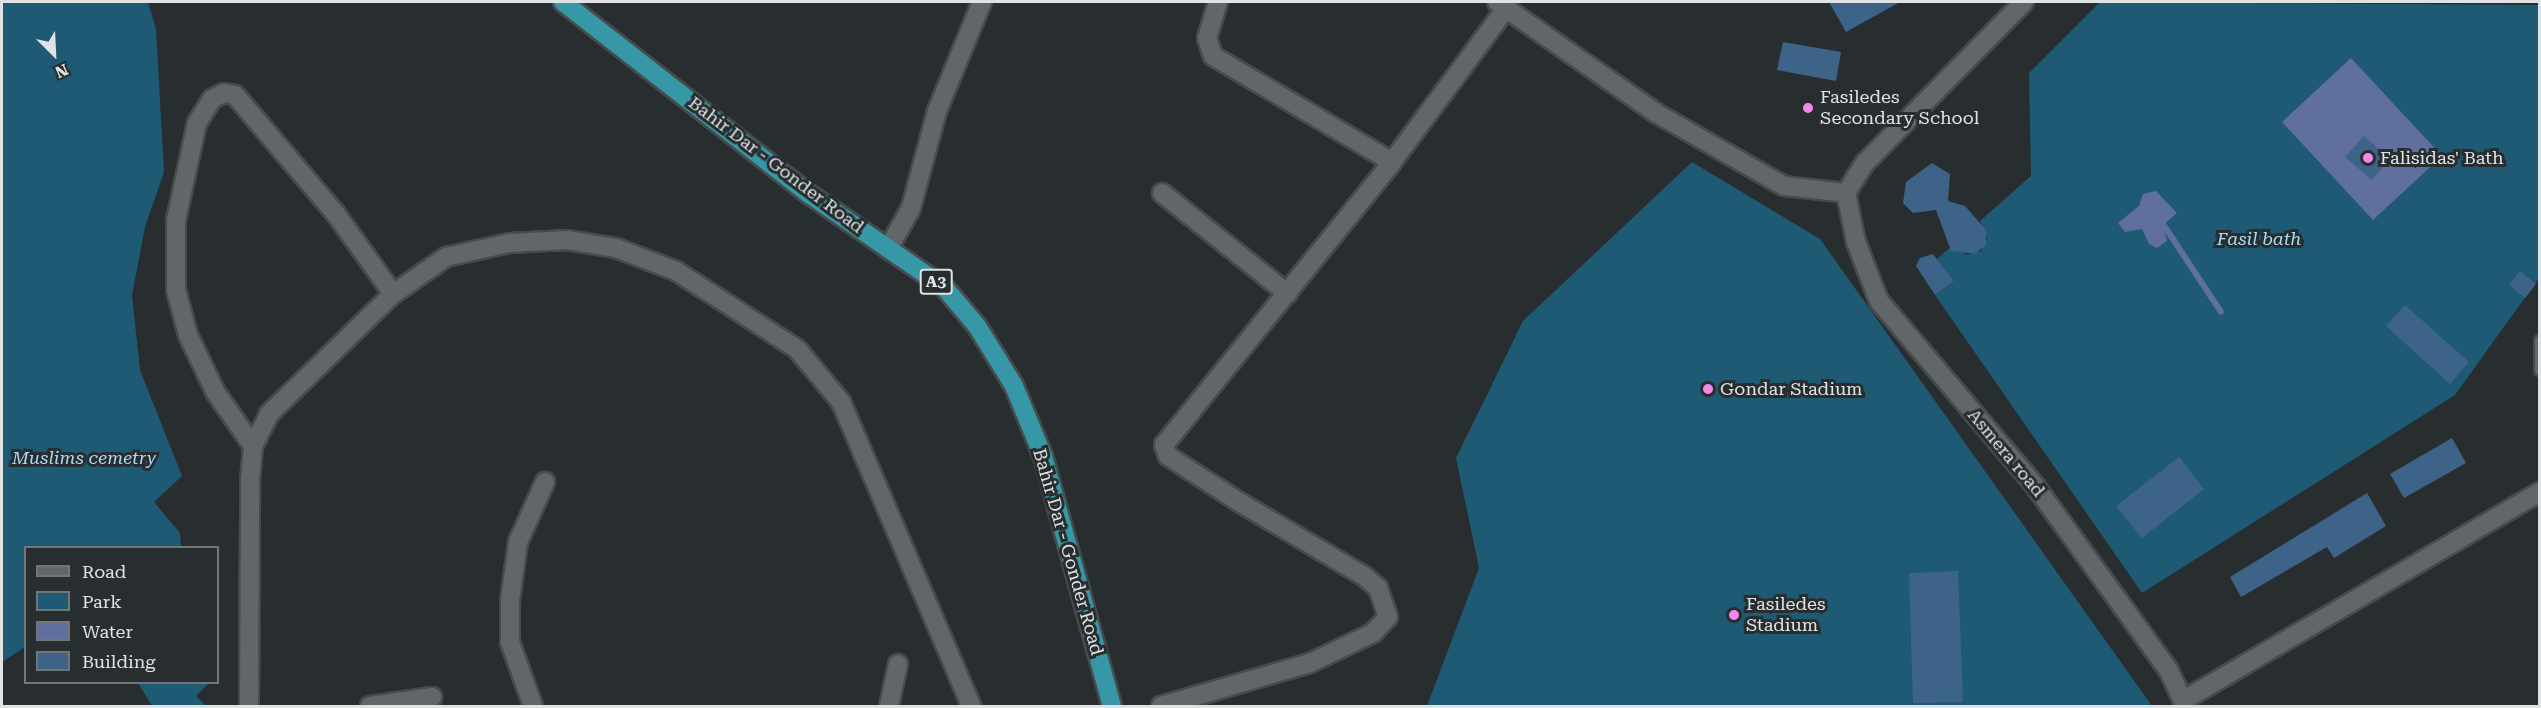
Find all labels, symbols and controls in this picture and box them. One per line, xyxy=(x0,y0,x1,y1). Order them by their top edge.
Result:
north arrow xyxy=(24,24,84,84)
text: N xyxy=(52,60,71,82)
place label: Fasiledes Secondary School xyxy=(1820,87,1979,130)
street label: Bahir Dar - Gonder Road xyxy=(684,92,868,238)
marker: Fasiledes Secondary School xyxy=(1801,101,1815,115)
place label: Falisidas' Bath xyxy=(2380,147,2504,169)
marker: Falisidas' Bath xyxy=(2361,151,2375,165)
park label: Fasil bath xyxy=(2217,228,2301,250)
road number: A3 xyxy=(920,269,952,295)
place label: Gondar Stadium xyxy=(1720,378,1863,400)
marker: Gondar Stadium xyxy=(1701,382,1715,396)
street label: Asmera road xyxy=(1963,405,2049,501)
street label: Bahir Dar - Gonder Road xyxy=(1028,446,1108,658)
park label: Muslims cemetry xyxy=(12,447,156,469)
legend xyxy=(24,546,219,684)
text: Road xyxy=(82,561,126,582)
text: Park xyxy=(82,591,122,612)
place label: Fasiledes Stadium xyxy=(1746,594,1825,636)
marker: Fasiledes Stadium xyxy=(1727,608,1741,622)
text: Water xyxy=(82,621,133,642)
text: Building xyxy=(82,651,156,672)

